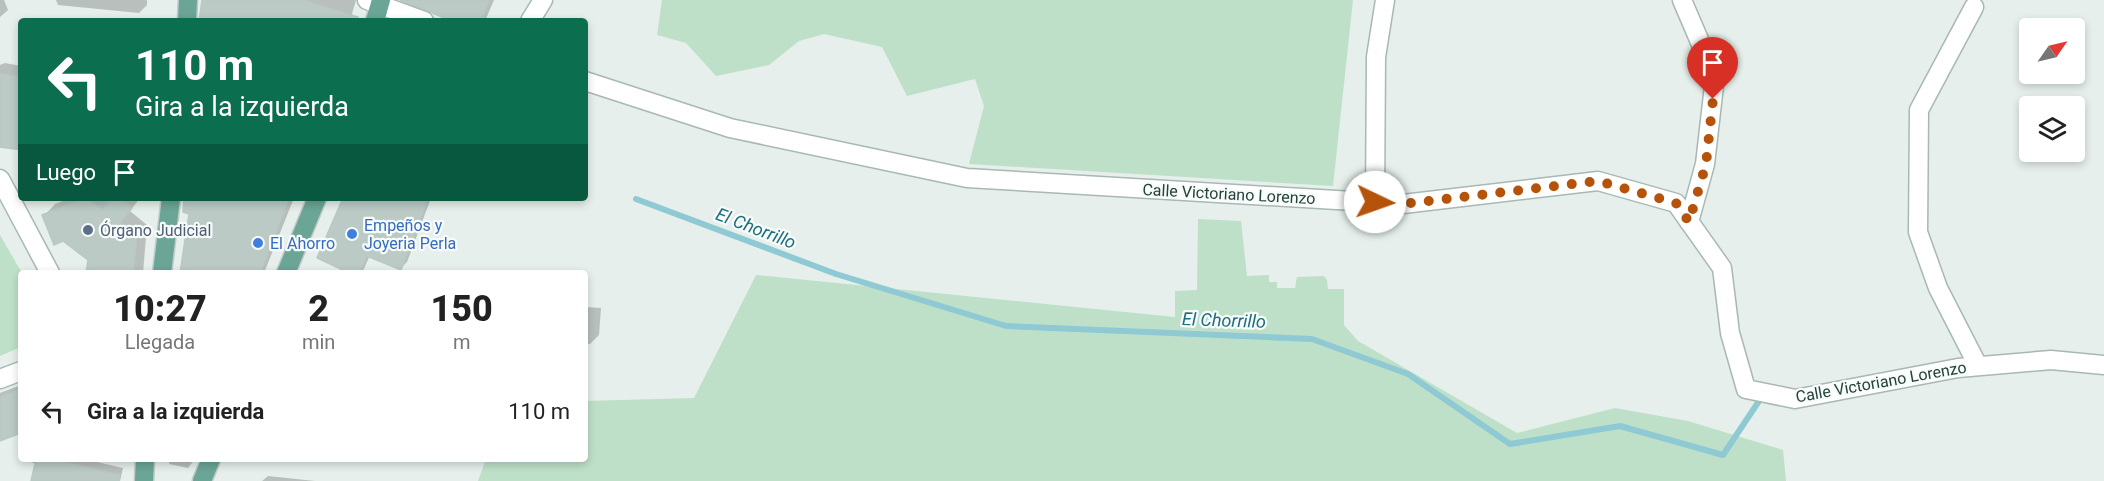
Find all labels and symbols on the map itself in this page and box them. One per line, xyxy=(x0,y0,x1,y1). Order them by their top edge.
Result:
north arrow xyxy=(2019,18,2085,84)
pin xyxy=(1687,37,1738,99)
position arrow xyxy=(1343,170,1407,234)
street label: Calle Victoriano Lorenzo xyxy=(1142,180,1316,208)
water label: El Chorrillo xyxy=(713,203,799,253)
place label: Empeños y Joyeria Perla xyxy=(364,216,456,253)
place label: Órgano Judicial xyxy=(100,220,211,240)
marker: Órgano Judicial xyxy=(81,223,95,237)
marker: Empeños y Joyeria Perla xyxy=(345,227,359,241)
place label: El Ahorro xyxy=(270,234,335,253)
marker: El Ahorro xyxy=(251,236,265,250)
water label: El Chorrillo xyxy=(1182,308,1266,332)
street label: Calle Victoriano Lorenzo xyxy=(1794,358,1968,406)

